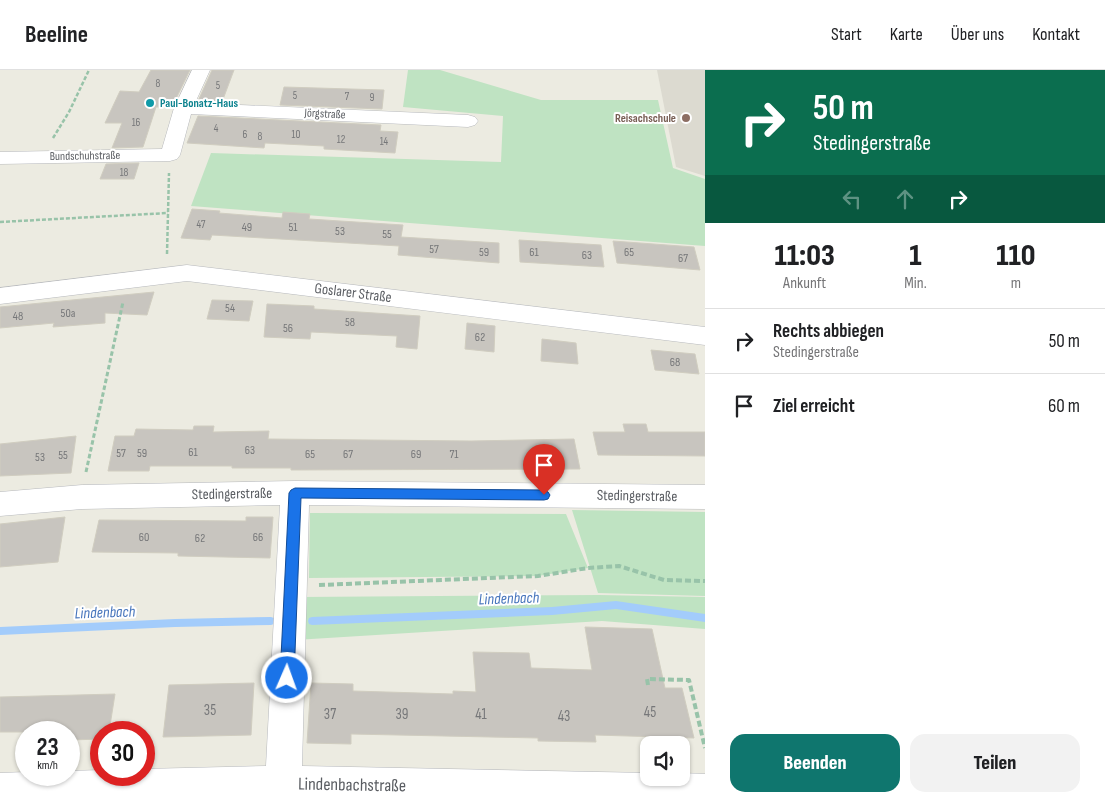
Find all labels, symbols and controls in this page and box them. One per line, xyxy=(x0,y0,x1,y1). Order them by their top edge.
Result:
text: Beeline xyxy=(25,20,88,49)
text: Start xyxy=(831,24,862,45)
text: Karte xyxy=(890,24,923,45)
text: Über uns xyxy=(951,24,1004,45)
text: Kontakt xyxy=(1032,24,1080,45)
house number: 8 xyxy=(156,77,161,90)
house number: 5 xyxy=(216,79,220,92)
text: 50 m xyxy=(813,87,874,130)
house number: 5 xyxy=(293,89,297,102)
house number: 7 xyxy=(345,90,350,103)
icon: right xyxy=(730,90,795,155)
house number: 9 xyxy=(370,91,375,104)
place label: Paul-Bonatz-Haus xyxy=(160,96,238,111)
marker: Paul-Bonatz-Haus xyxy=(144,97,156,109)
street label: Jörgstraße xyxy=(303,105,346,123)
place label: Reisachschule xyxy=(615,111,676,126)
marker: Reisachschule xyxy=(680,112,692,124)
house number: 16 xyxy=(132,116,141,129)
house number: 4 xyxy=(214,122,219,135)
house number: 6 xyxy=(243,128,248,141)
house number: 10 xyxy=(292,128,300,141)
house number: 8 xyxy=(258,130,263,143)
text: Stedingerstraße xyxy=(813,130,931,157)
house number: 12 xyxy=(337,133,346,146)
house number: 14 xyxy=(380,135,389,148)
street label: Bundschuhstraße xyxy=(50,148,121,164)
house number: 18 xyxy=(120,166,129,179)
icon: left xyxy=(838,185,866,213)
icon: ahead xyxy=(891,185,919,213)
icon: right xyxy=(944,185,972,213)
house number: 47 xyxy=(197,218,206,231)
house number: 49 xyxy=(242,220,252,235)
house number: 51 xyxy=(288,220,298,235)
house number: 53 xyxy=(335,224,345,239)
house number: 55 xyxy=(382,227,392,242)
text: 11:03 xyxy=(774,238,835,274)
text: 1 xyxy=(909,238,922,274)
text: 110 xyxy=(996,238,1035,274)
house number: 57 xyxy=(429,242,439,257)
house number: 59 xyxy=(479,245,489,260)
house number: 61 xyxy=(529,245,540,260)
house number: 65 xyxy=(624,245,634,260)
house number: 63 xyxy=(582,248,592,263)
house number: 67 xyxy=(678,251,688,266)
text: Ankunft xyxy=(783,274,826,293)
text: Min. xyxy=(904,274,927,293)
text: m xyxy=(1011,274,1021,293)
street label: Goslarer Straße xyxy=(313,279,393,307)
house number: 54 xyxy=(225,301,235,316)
house number: 50a xyxy=(61,306,76,321)
house number: 48 xyxy=(13,309,23,324)
house number: 58 xyxy=(345,315,355,330)
text: Rechts abbiegen xyxy=(773,320,884,343)
house number: 56 xyxy=(283,321,293,336)
icon: right xyxy=(730,327,758,355)
house number: 62 xyxy=(475,330,485,345)
text: 50 m xyxy=(1049,330,1080,353)
text: Stedingerstraße xyxy=(773,343,859,362)
house number: 68 xyxy=(670,355,680,370)
icon: arrive xyxy=(730,392,758,420)
text: Ziel erreicht xyxy=(773,395,855,418)
text: 60 m xyxy=(1048,395,1080,418)
house number: 63 xyxy=(245,443,255,458)
pin xyxy=(523,444,565,495)
house number: 61 xyxy=(188,445,199,460)
house number: 57 xyxy=(116,446,126,461)
house number: 59 xyxy=(137,446,147,461)
house number: 65 xyxy=(305,447,315,462)
house number: 67 xyxy=(343,447,353,462)
house number: 69 xyxy=(411,447,421,462)
house number: 71 xyxy=(449,447,459,462)
house number: 55 xyxy=(58,448,68,463)
house number: 53 xyxy=(35,450,45,465)
icon: arrive xyxy=(530,451,558,479)
street label: Stedingerstraße xyxy=(192,484,272,504)
street label: Stedingerstraße xyxy=(597,486,677,506)
house number: 60 xyxy=(139,530,149,545)
house number: 66 xyxy=(253,530,263,545)
house number: 62 xyxy=(195,531,205,546)
water label: Lindenbach xyxy=(478,588,540,610)
water label: Lindenbach xyxy=(74,602,136,624)
position arrow xyxy=(260,651,312,703)
house number: 35 xyxy=(204,701,216,720)
house number: 45 xyxy=(644,703,656,722)
house number: 37 xyxy=(324,705,336,724)
house number: 39 xyxy=(396,705,408,724)
house number: 41 xyxy=(475,705,488,724)
house number: 43 xyxy=(558,707,570,726)
speed limit sign: 30 xyxy=(90,721,155,786)
text: 23 xyxy=(36,732,59,763)
button: Beenden xyxy=(730,734,900,792)
button: Teilen xyxy=(910,734,1080,792)
map controls xyxy=(640,736,690,786)
button: sound xyxy=(640,736,690,786)
text: km/h xyxy=(37,758,58,773)
street label: Lindenbachstraße xyxy=(298,774,406,796)

